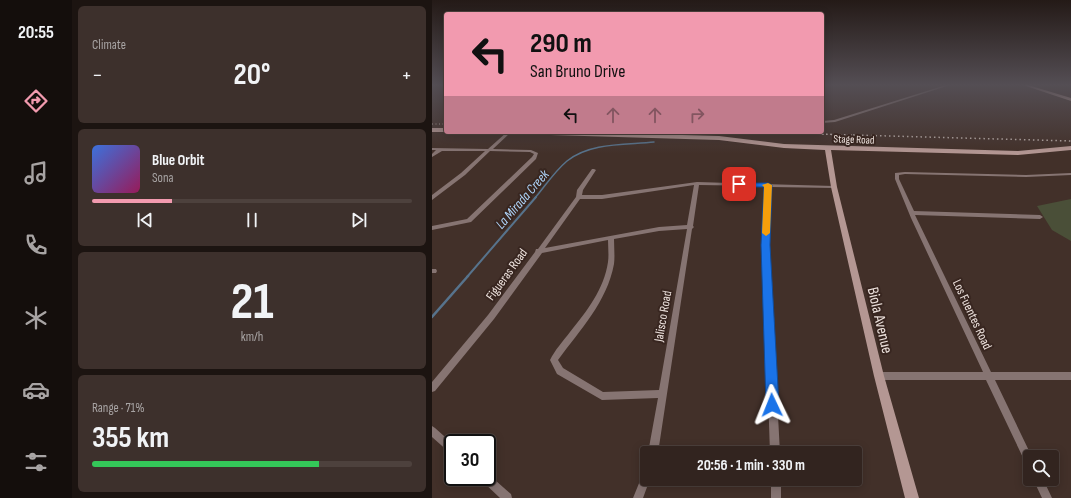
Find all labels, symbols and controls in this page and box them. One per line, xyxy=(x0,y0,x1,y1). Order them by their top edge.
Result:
text: 20:55 xyxy=(18,22,54,43)
text: 290 m xyxy=(530,27,592,60)
icon: left xyxy=(464,28,516,80)
text: Climate xyxy=(92,37,126,53)
text: 20° xyxy=(234,57,270,93)
text: San Bruno Drive xyxy=(530,61,625,82)
text: − xyxy=(92,62,103,89)
text: + xyxy=(401,62,412,89)
icon: directions xyxy=(22,87,50,115)
icon: left xyxy=(560,104,582,126)
icon: ahead xyxy=(602,104,624,126)
icon: ahead xyxy=(644,104,666,126)
icon: right xyxy=(686,104,708,126)
street label: Stage Road xyxy=(833,132,875,147)
text: Blue Orbit xyxy=(152,151,204,170)
icon: music xyxy=(22,159,50,187)
water label: La Mirada Creek xyxy=(492,166,553,232)
pin xyxy=(722,167,756,201)
text: Sona xyxy=(152,170,174,186)
icon: arrive xyxy=(728,173,750,195)
icon: previous xyxy=(134,209,156,231)
icon: pause xyxy=(241,209,263,231)
icon: next xyxy=(348,209,370,231)
icon: phone xyxy=(22,231,50,259)
street label: Figueras Road xyxy=(483,245,531,304)
text: 21 xyxy=(230,271,274,334)
street label: Los Fuentes Road xyxy=(949,277,995,352)
street label: Biola Avenue xyxy=(863,285,896,355)
street label: Jalisco Road xyxy=(650,289,675,344)
icon: climate xyxy=(22,304,50,332)
text: km/h xyxy=(241,329,263,345)
icon: car xyxy=(22,376,50,404)
position arrow xyxy=(751,384,793,426)
text: Range · 71% xyxy=(92,400,145,416)
text: 355 km xyxy=(92,420,169,456)
speed limit sign: 30 xyxy=(444,434,496,486)
icon: filters xyxy=(22,448,50,476)
map controls xyxy=(1023,450,1059,486)
button: search xyxy=(1023,450,1059,486)
text: 20:56 · 1 min · 330 m xyxy=(697,456,805,475)

